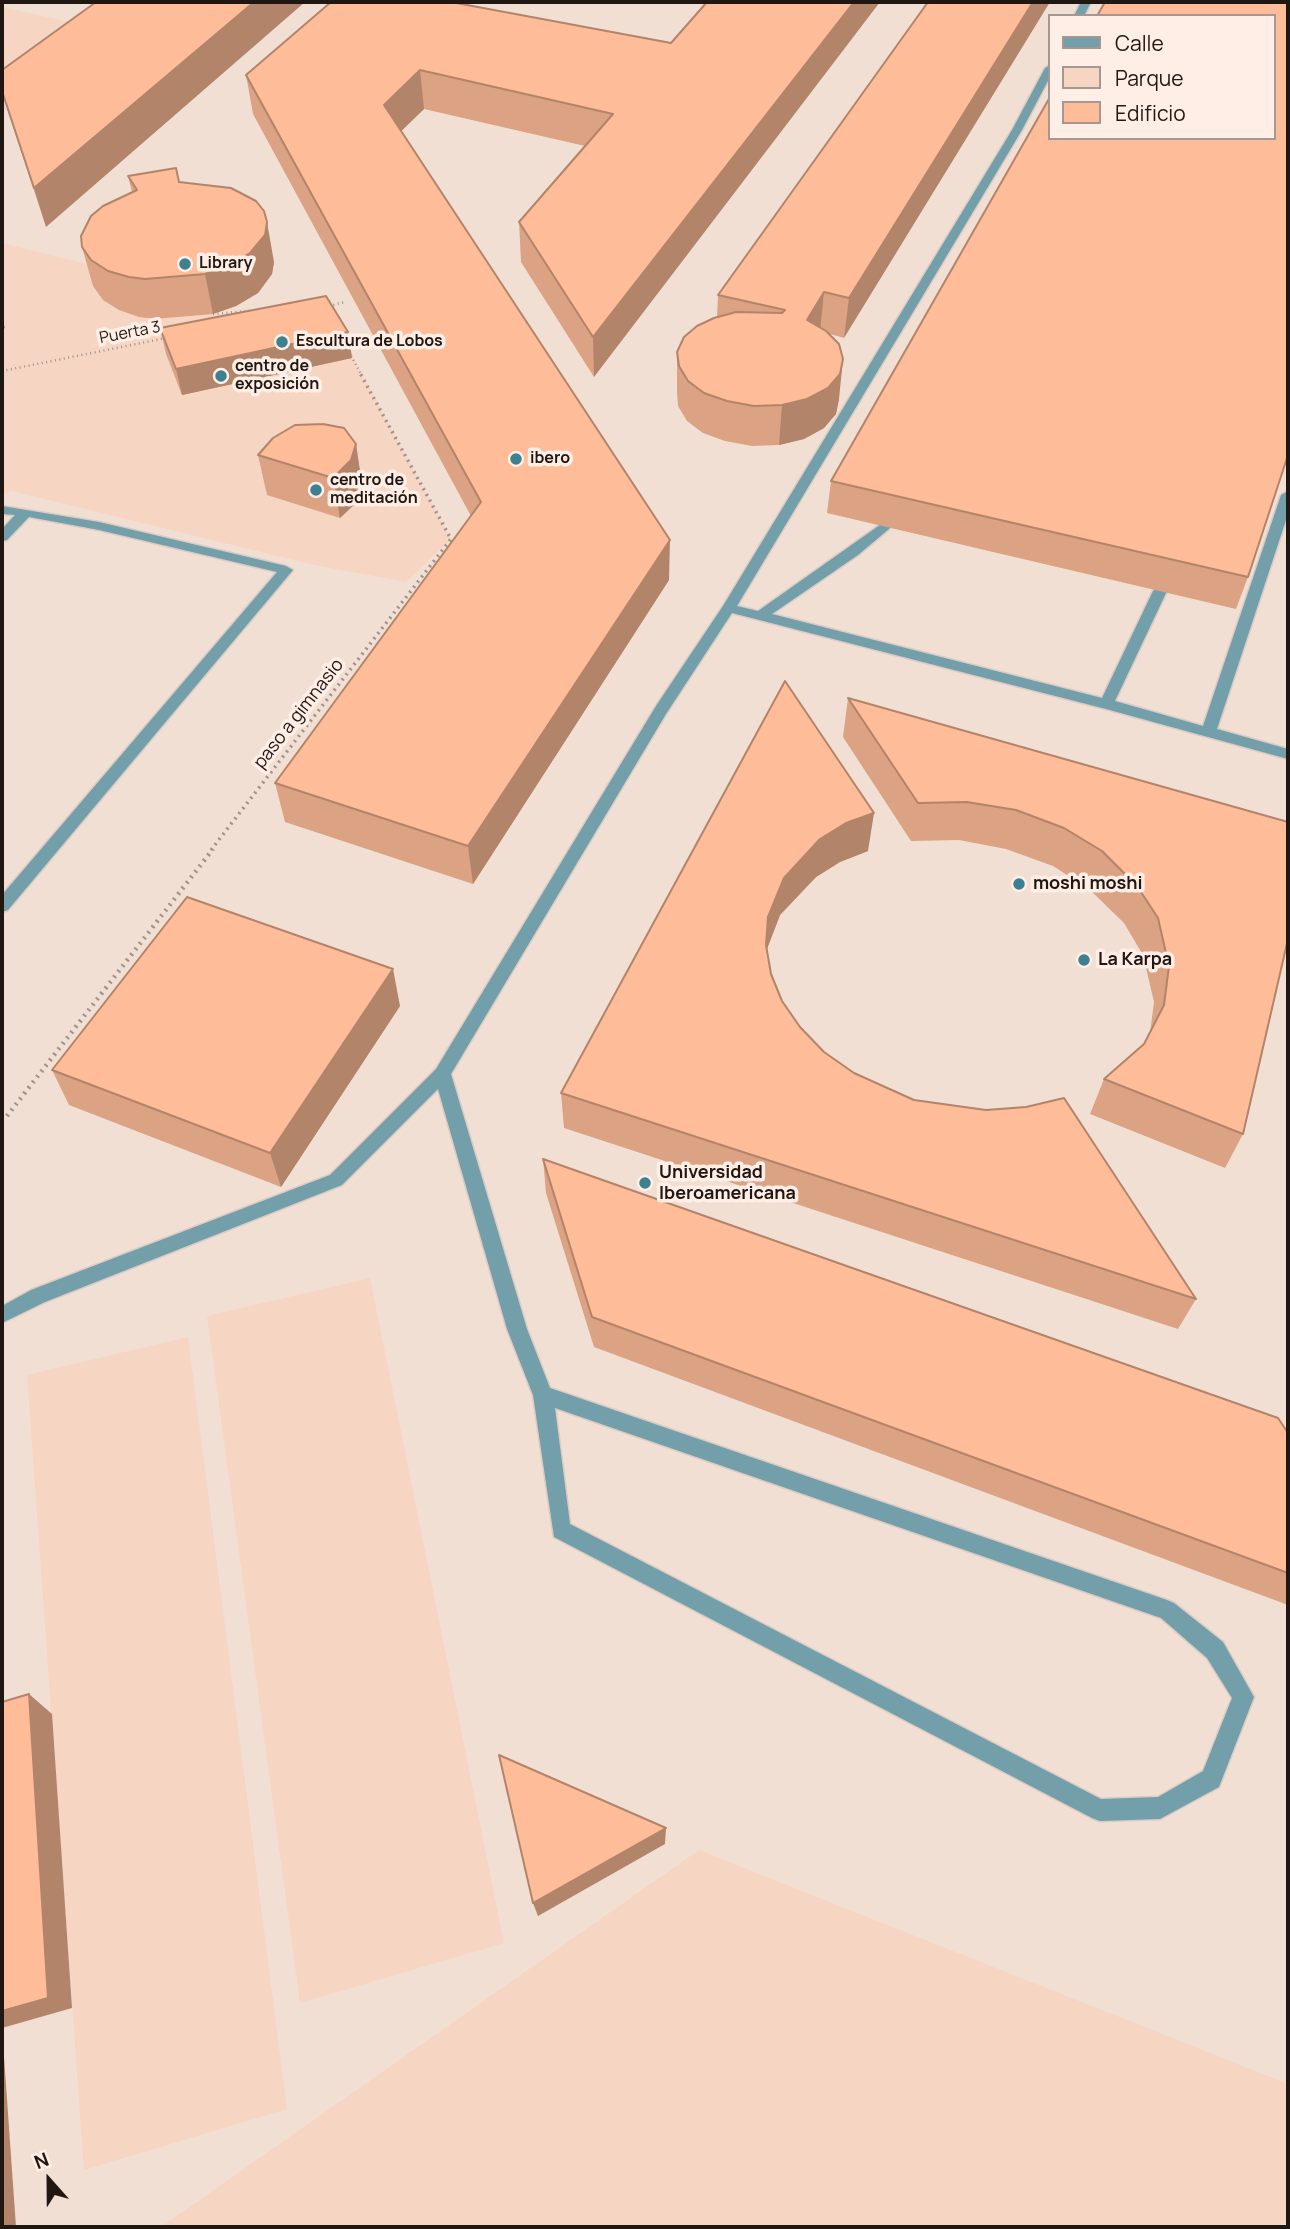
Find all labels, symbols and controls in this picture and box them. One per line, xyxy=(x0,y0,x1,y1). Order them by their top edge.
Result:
legend xyxy=(1048,14,1276,140)
text: Calle xyxy=(1115,29,1164,57)
text: Parque xyxy=(1115,64,1184,92)
text: Edificio xyxy=(1115,99,1186,127)
place label: Library xyxy=(199,254,252,274)
marker: Library xyxy=(177,256,193,272)
street label: Puerta 3 xyxy=(98,318,162,348)
place label: Escultura de Lobos xyxy=(296,332,443,352)
marker: Escultura de Lobos xyxy=(274,334,290,350)
place label: centro de exposición xyxy=(235,357,319,395)
marker: centro de exposición xyxy=(213,368,229,384)
place label: ibero xyxy=(530,449,570,469)
marker: ibero xyxy=(508,451,524,467)
place label: centro de meditación xyxy=(330,471,418,509)
marker: centro de meditación xyxy=(308,482,324,498)
street label: paso a gimnasio xyxy=(250,655,348,773)
place label: moshi moshi xyxy=(1033,873,1143,895)
marker: moshi moshi xyxy=(1011,876,1027,892)
place label: La Karpa xyxy=(1098,949,1172,971)
marker: La Karpa xyxy=(1076,952,1092,968)
place label: Universidad Iberoamericana xyxy=(659,1162,796,1204)
marker: Universidad Iberoamericana xyxy=(637,1175,653,1191)
north arrow xyxy=(14,2145,84,2215)
text: N xyxy=(30,2146,53,2175)

